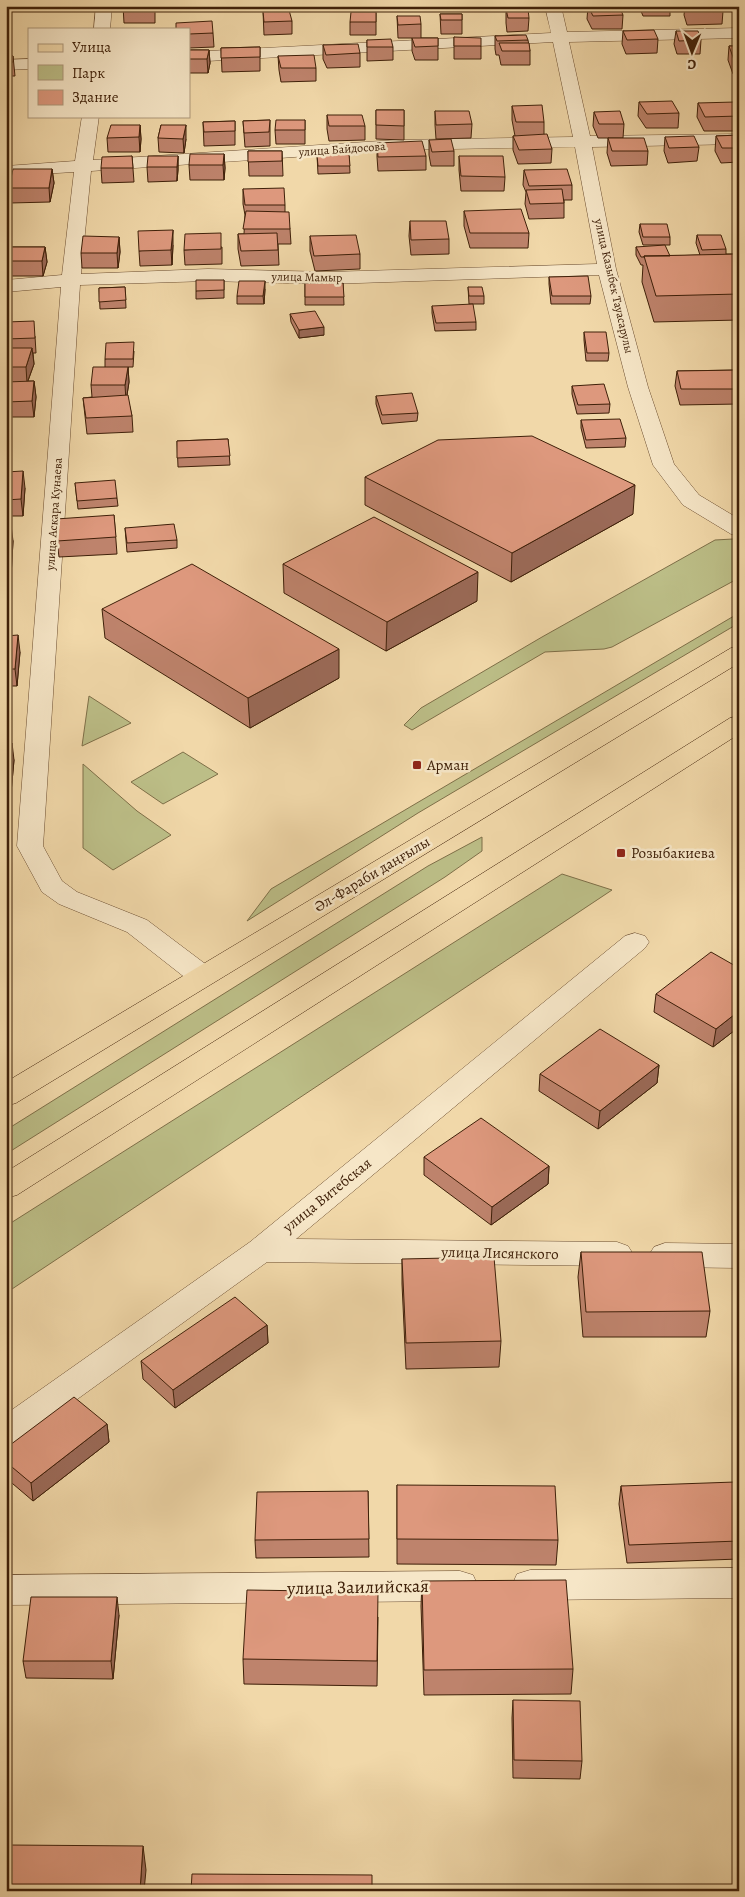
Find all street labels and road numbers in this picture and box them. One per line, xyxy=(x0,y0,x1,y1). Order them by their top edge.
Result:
street label: улица Байдосова xyxy=(297,138,386,160)
street label: улица Казыбек Тауасарулы xyxy=(590,216,637,355)
street label: улица Мамыр xyxy=(270,268,343,286)
street label: улица Аскара Кунаева xyxy=(42,457,66,572)
street label: Әл-Фараби даңғылы xyxy=(310,831,434,917)
street label: улица Витебская xyxy=(278,1153,375,1238)
street label: улица Лисянского xyxy=(440,1242,559,1264)
street label: улица Заилийская xyxy=(286,1574,429,1600)

